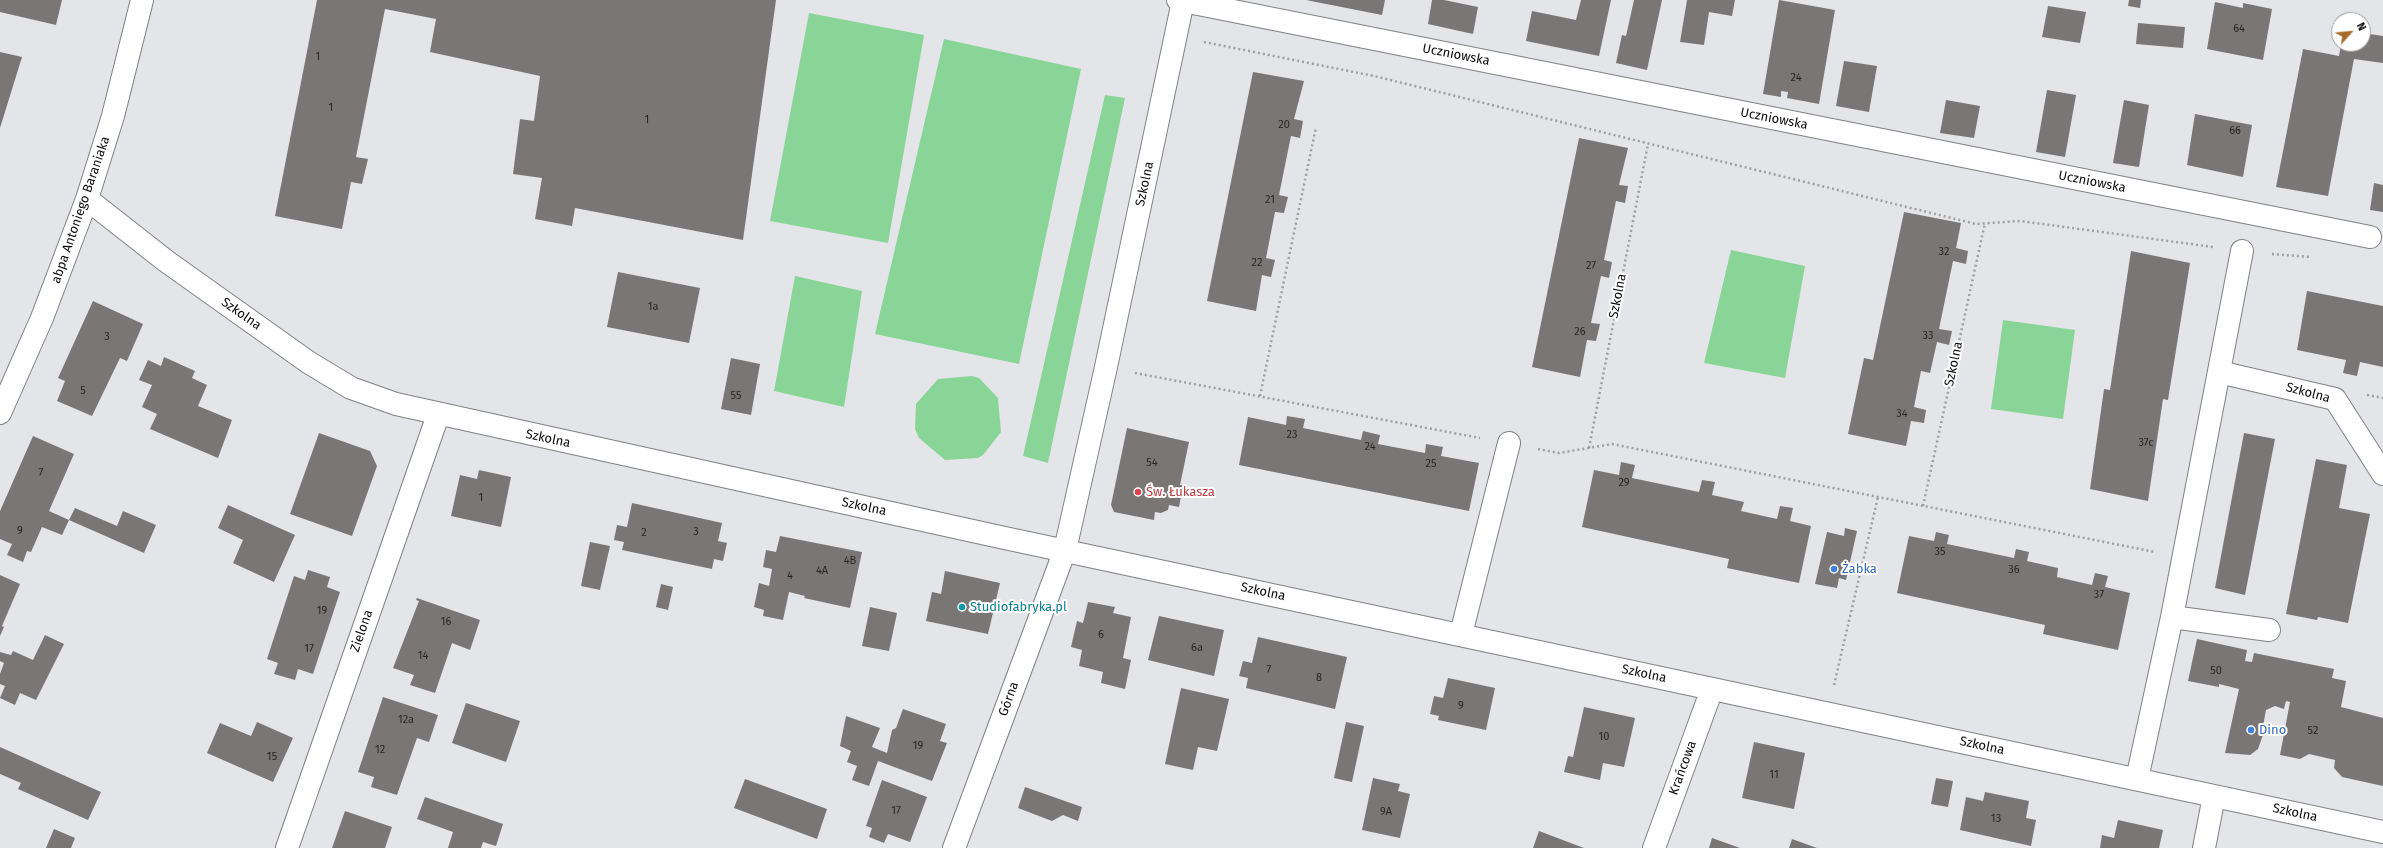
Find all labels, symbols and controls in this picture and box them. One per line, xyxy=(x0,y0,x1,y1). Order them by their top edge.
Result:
north arrow xyxy=(2331,12,2371,52)
text: N xyxy=(2354,21,2369,33)
house number: 64 xyxy=(2233,22,2245,36)
street label: Uczniowska xyxy=(1421,41,1491,69)
house number: 1 xyxy=(316,50,320,64)
house number: 24 xyxy=(1791,71,1801,85)
house number: 1 xyxy=(329,101,333,115)
street label: Uczniowska xyxy=(1739,105,1809,133)
house number: 1 xyxy=(645,113,649,127)
house number: 20 xyxy=(1278,118,1290,132)
house number: 66 xyxy=(2229,124,2241,138)
street label: abpa Antoniego Baraniaka xyxy=(48,134,114,286)
street label: Szkolna xyxy=(1133,160,1157,208)
street label: Uczniowska xyxy=(2057,168,2127,196)
house number: 21 xyxy=(1265,193,1275,207)
house number: 32 xyxy=(1939,245,1949,259)
house number: 22 xyxy=(1252,256,1262,270)
house number: 27 xyxy=(1586,259,1596,273)
street label: Szkolna xyxy=(1606,272,1630,320)
street label: Szkolna xyxy=(218,295,264,333)
house number: 1a xyxy=(648,300,658,314)
house number: 26 xyxy=(1574,325,1586,339)
house number: 33 xyxy=(1923,329,1933,343)
house number: 3 xyxy=(104,330,110,344)
street label: Szkolna xyxy=(1942,340,1966,388)
street label: Szkolna xyxy=(2284,380,2332,406)
house number: 5 xyxy=(80,384,86,398)
house number: 55 xyxy=(731,389,741,403)
house number: 34 xyxy=(1896,407,1908,421)
street label: Szkolna xyxy=(524,427,572,451)
house number: 23 xyxy=(1287,428,1297,442)
house number: 37c xyxy=(2138,436,2154,450)
house number: 24 xyxy=(1365,440,1375,454)
house number: 54 xyxy=(1146,456,1158,470)
house number: 25 xyxy=(1426,457,1436,471)
house number: 7 xyxy=(39,466,43,480)
house number: 29 xyxy=(1618,476,1630,490)
place label: Św. Łukasza xyxy=(1146,484,1215,500)
marker: Św. Łukasza xyxy=(1133,487,1143,497)
house number: 1 xyxy=(479,491,483,505)
street label: Szkolna xyxy=(840,495,888,519)
house number: 9 xyxy=(17,524,23,538)
house number: 3 xyxy=(693,525,699,539)
house number: 2 xyxy=(641,526,647,540)
house number: 35 xyxy=(1935,545,1945,559)
house number: 4B xyxy=(844,554,856,568)
place label: Żabka xyxy=(1842,561,1877,577)
house number: 36 xyxy=(2008,563,2020,577)
house number: 4A xyxy=(816,564,828,578)
marker: Żabka xyxy=(1829,564,1839,574)
house number: 4 xyxy=(787,569,793,583)
street label: Szkolna xyxy=(1239,580,1287,604)
house number: 37 xyxy=(2094,588,2104,602)
place label: Studiofabryka.pl xyxy=(970,599,1067,615)
marker: Studiofabryka.pl xyxy=(957,602,967,612)
house number: 19 xyxy=(317,604,327,618)
street label: Zielona xyxy=(348,608,376,654)
house number: 16 xyxy=(441,615,451,629)
house number: 6 xyxy=(1098,628,1104,642)
house number: 6a xyxy=(1191,641,1203,655)
house number: 17 xyxy=(304,642,314,656)
house number: 14 xyxy=(418,649,428,663)
street label: Szkolna xyxy=(1620,662,1668,686)
house number: 7 xyxy=(1267,663,1271,677)
house number: 50 xyxy=(2210,664,2222,678)
house number: 8 xyxy=(1316,671,1322,685)
street label: Górna xyxy=(996,680,1022,718)
house number: 9 xyxy=(1458,699,1464,713)
house number: 12a xyxy=(398,713,414,727)
place label: Dino xyxy=(2259,722,2286,738)
house number: 52 xyxy=(2308,724,2318,738)
marker: Dino xyxy=(2246,725,2256,735)
house number: 10 xyxy=(1599,730,1609,744)
street label: Szkolna xyxy=(1958,734,2006,758)
house number: 19 xyxy=(913,739,923,753)
street label: Krańcowa xyxy=(1666,739,1700,797)
house number: 12 xyxy=(375,743,385,757)
house number: 15 xyxy=(267,750,277,764)
house number: 11 xyxy=(1769,768,1779,782)
street label: Szkolna xyxy=(2271,801,2319,825)
house number: 17 xyxy=(891,804,901,818)
house number: 9A xyxy=(1380,805,1392,819)
house number: 13 xyxy=(1991,812,2001,826)

